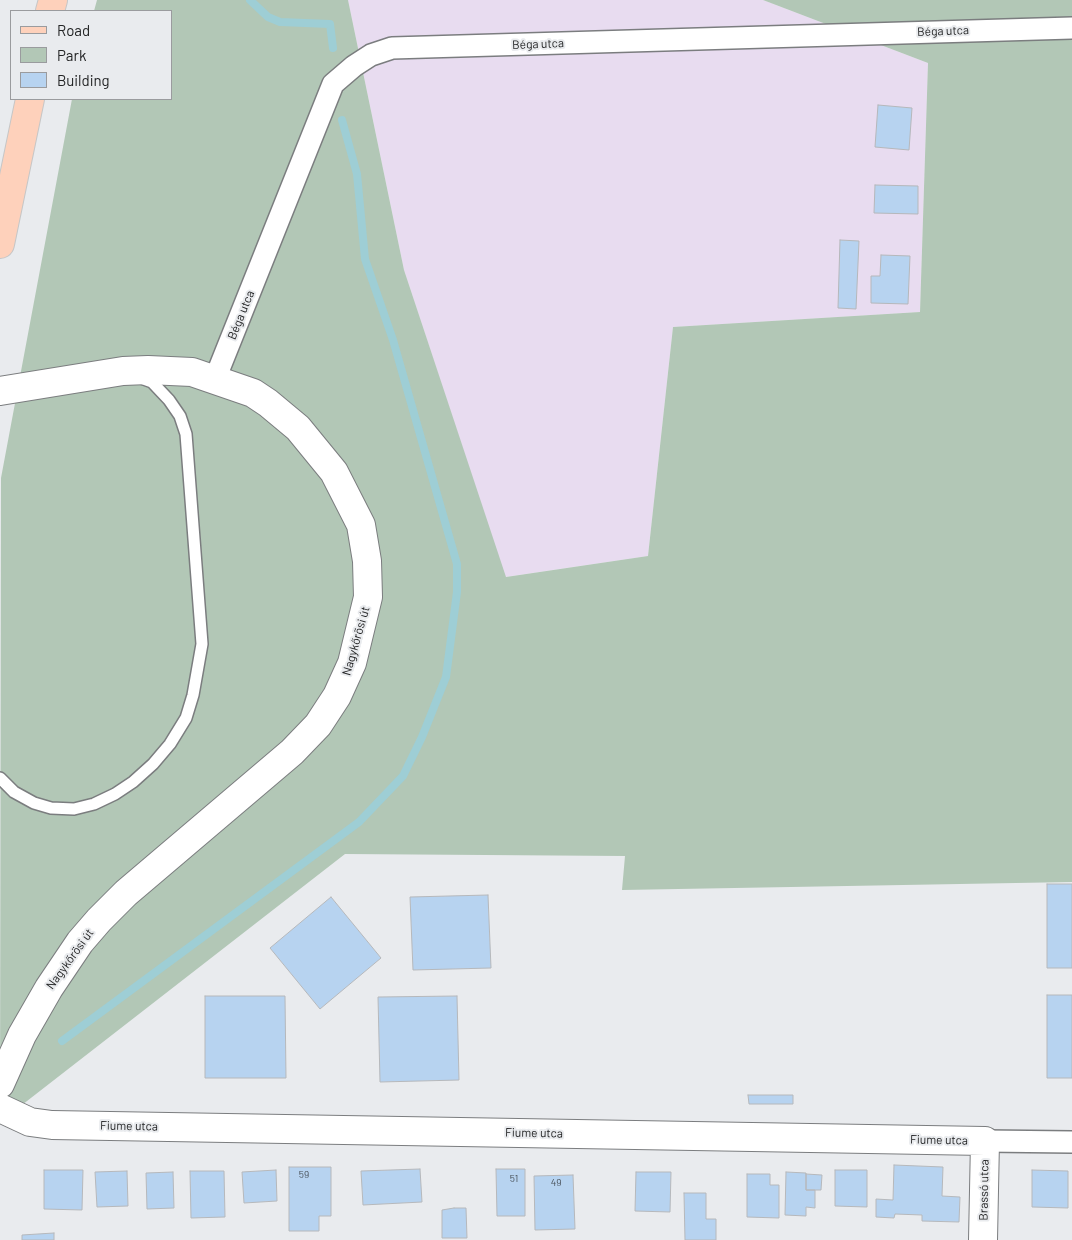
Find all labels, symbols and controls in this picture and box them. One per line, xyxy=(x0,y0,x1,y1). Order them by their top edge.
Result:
legend xyxy=(10,10,172,100)
text: Road xyxy=(57,21,90,39)
street label: Béga utca xyxy=(917,23,969,39)
street label: Béga utca xyxy=(512,36,564,52)
text: Park xyxy=(57,46,86,64)
text: Building xyxy=(57,71,110,89)
street label: Béga utca xyxy=(225,288,257,342)
street label: Nagykőrösi út xyxy=(339,605,373,677)
street label: Nagykőrösi út xyxy=(43,926,97,992)
street label: Fiume utca xyxy=(100,1118,158,1134)
street label: Fiume utca xyxy=(505,1125,563,1141)
street label: Fiume utca xyxy=(910,1132,968,1148)
street label: Brassó utca xyxy=(976,1159,992,1221)
house number: 59 xyxy=(299,1169,309,1181)
house number: 51 xyxy=(510,1173,518,1185)
house number: 49 xyxy=(551,1177,561,1189)

